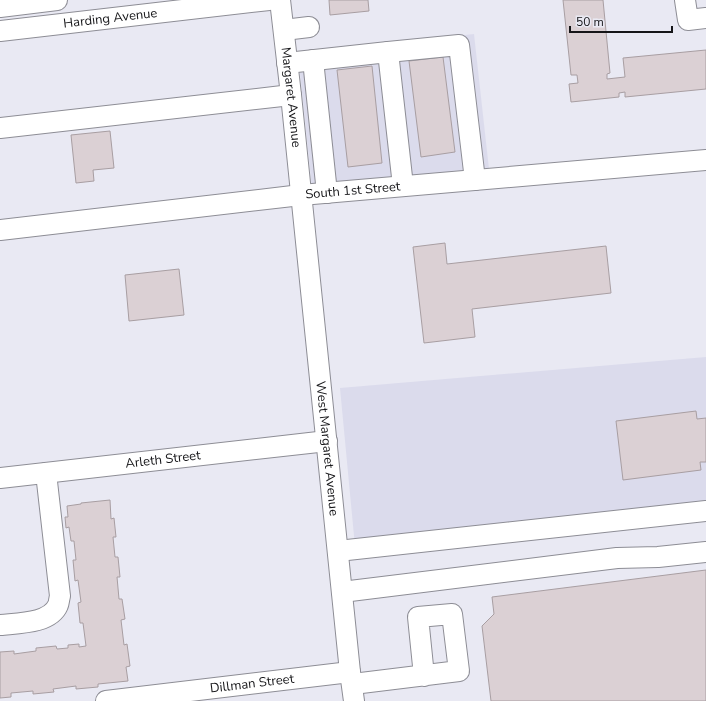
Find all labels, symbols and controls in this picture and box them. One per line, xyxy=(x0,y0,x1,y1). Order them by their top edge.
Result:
street label: Harding Avenue xyxy=(62,4,158,33)
scale bar xyxy=(570,8,672,34)
text: 50 m xyxy=(576,14,604,30)
street label: Margaret Avenue xyxy=(277,46,305,148)
street label: South 1st Street xyxy=(305,177,401,204)
street label: West Margaret Avenue xyxy=(311,380,343,517)
street label: Arleth Street xyxy=(124,446,202,473)
street label: Dillman Street xyxy=(209,670,296,698)

